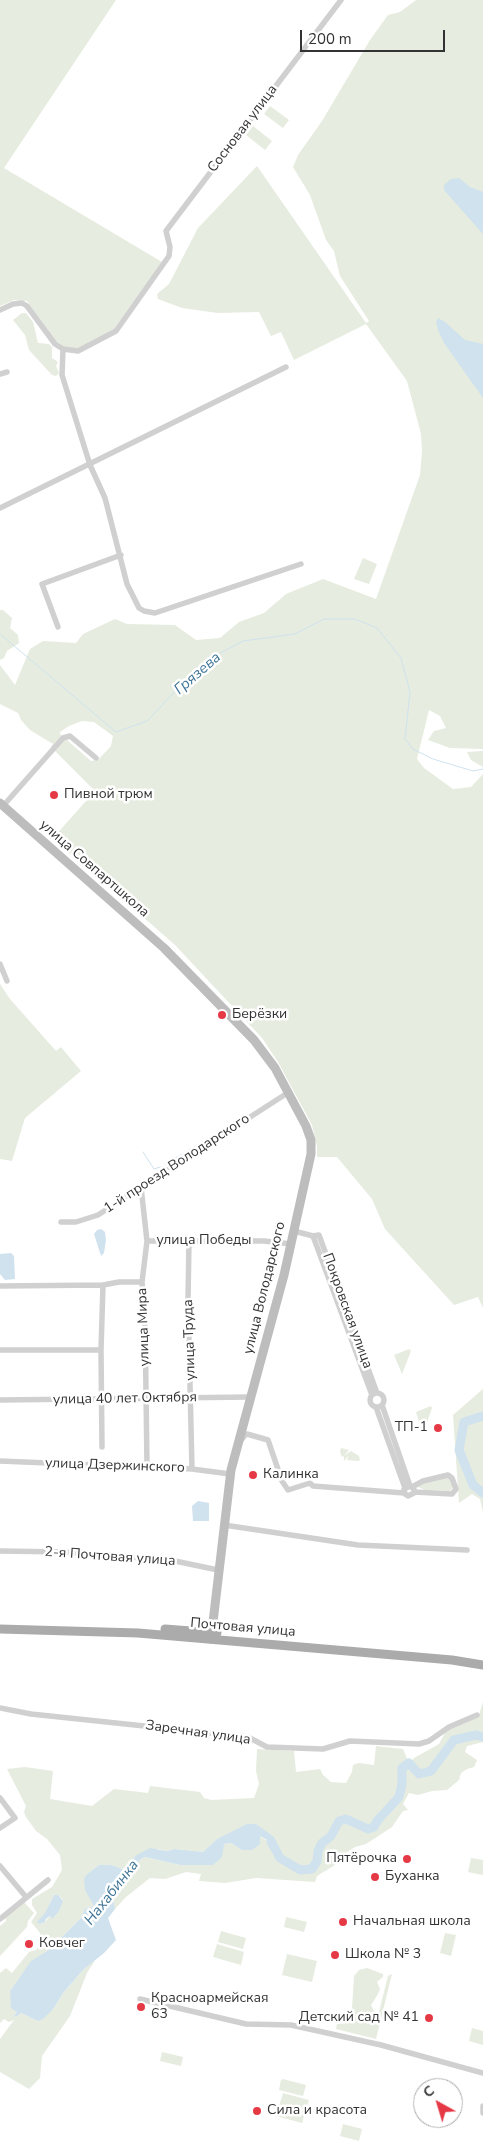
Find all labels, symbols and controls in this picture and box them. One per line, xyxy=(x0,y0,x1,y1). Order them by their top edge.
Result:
scale bar xyxy=(303,20,448,52)
text: 200 m xyxy=(308,29,352,49)
street label: Сосновая улица xyxy=(205,82,281,176)
water label: Грязева xyxy=(171,649,225,699)
place label: Пивной трюм xyxy=(64,787,153,803)
marker: Пивной трюм xyxy=(48,789,60,801)
street label: улица Совпартшкола xyxy=(36,817,152,921)
place label: Берёзки xyxy=(232,1007,287,1023)
marker: Берёзки xyxy=(216,1009,228,1021)
street label: 1-й проезд Володарского xyxy=(101,1111,253,1217)
street label: улица Володарского xyxy=(240,1220,290,1356)
street label: улица Победы xyxy=(156,1233,252,1249)
street label: Покровская улица xyxy=(318,1251,376,1371)
street label: улица Мира xyxy=(134,1287,154,1367)
street label: улица Труда xyxy=(180,1299,200,1381)
street label: улица 40 лет Октября xyxy=(53,1389,197,1409)
place label: ТП-1 xyxy=(395,1420,428,1436)
marker: ТП-1 xyxy=(432,1422,444,1434)
street label: улица Дзержинского xyxy=(45,1455,185,1477)
place label: Калинка xyxy=(263,1467,319,1483)
marker: Калинка xyxy=(247,1469,259,1481)
street label: 2-я Почтовая улица xyxy=(44,1544,176,1570)
street label: Почтовая улица xyxy=(190,1615,296,1641)
street label: Заречная улица xyxy=(144,1717,252,1749)
place label: Пятёрочка xyxy=(326,1851,397,1867)
marker: Пятёрочка xyxy=(401,1853,413,1865)
water label: Нахабинка xyxy=(81,1857,143,1929)
place label: Буханка xyxy=(385,1869,440,1885)
marker: Буханка xyxy=(369,1871,381,1883)
place label: Начальная школа xyxy=(353,1914,471,1930)
marker: Начальная школа xyxy=(337,1916,349,1928)
place label: Ковчег xyxy=(39,1936,85,1952)
marker: Ковчег xyxy=(23,1938,35,1950)
place label: Школа № 3 xyxy=(345,1947,421,1963)
marker: Школа № 3 xyxy=(329,1949,341,1961)
place label: Красноармейская 63 xyxy=(151,1991,269,2024)
marker: Красноармейская 63 xyxy=(135,2001,147,2013)
place label: Детский сад № 41 xyxy=(299,2010,419,2026)
marker: Детский сад № 41 xyxy=(423,2012,435,2024)
north arrow xyxy=(413,2078,463,2128)
text: С xyxy=(419,2081,439,2102)
place label: Сила и красота xyxy=(267,2103,367,2119)
marker: Сила и красота xyxy=(251,2105,263,2117)

